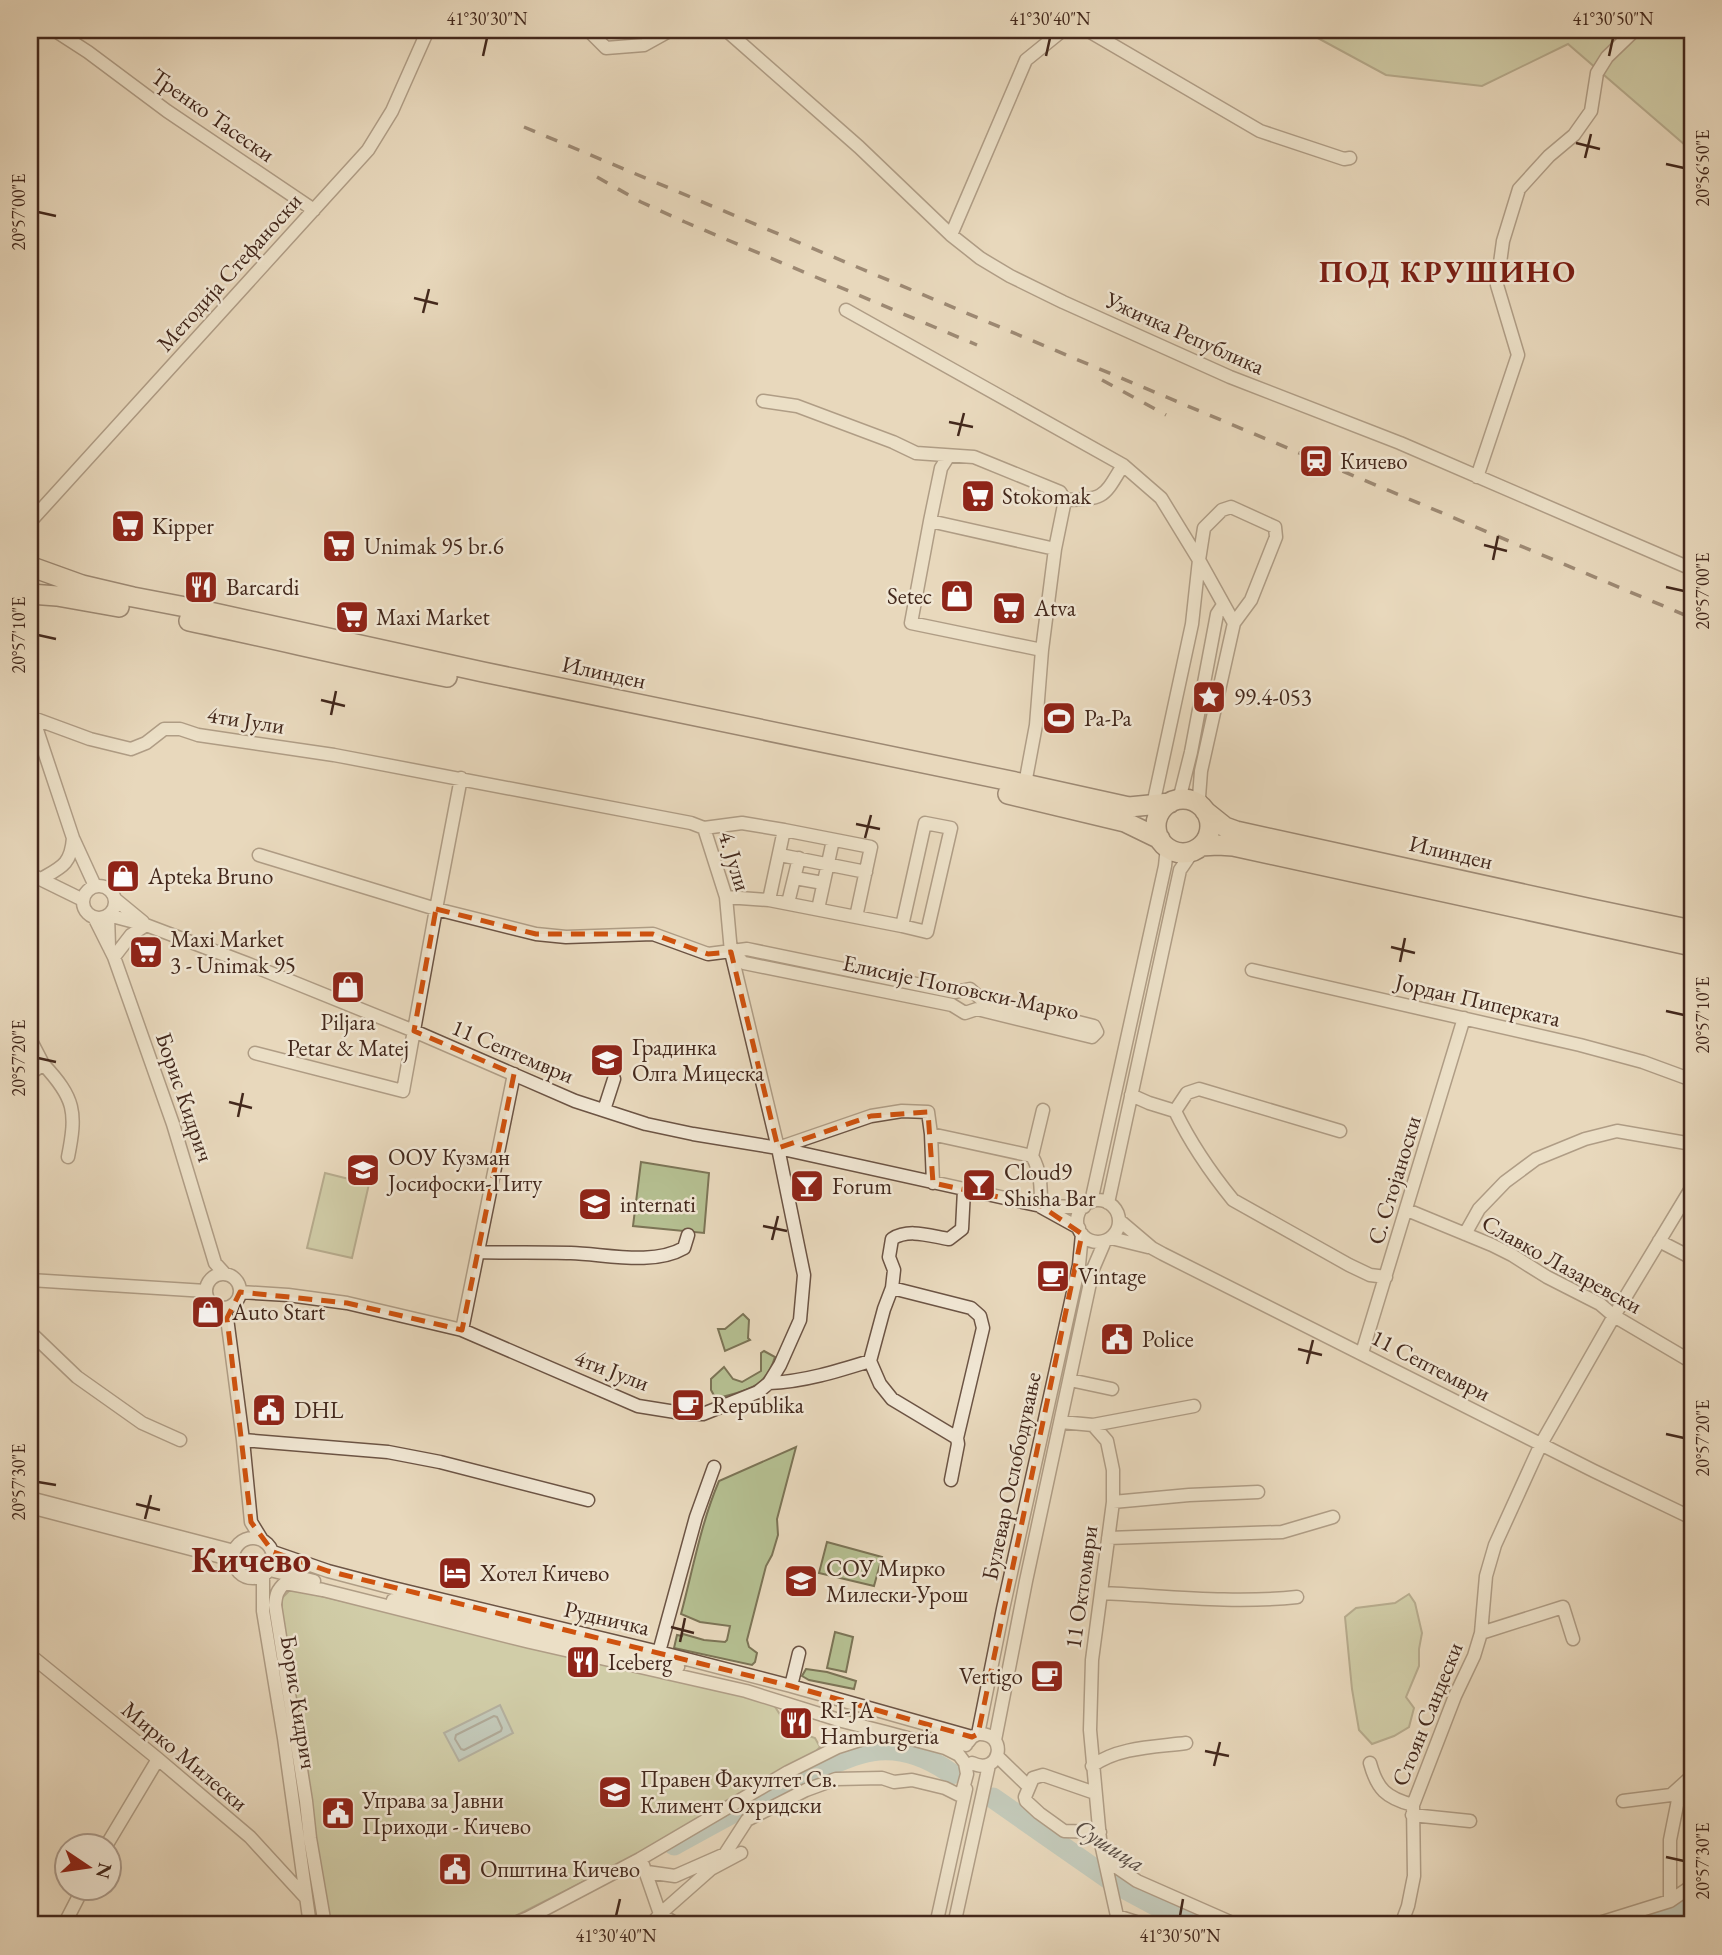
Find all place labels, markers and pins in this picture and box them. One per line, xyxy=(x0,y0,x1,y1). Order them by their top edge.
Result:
station icon: Кичево xyxy=(1297,442,1335,480)
place label: Кичево xyxy=(1340,446,1408,476)
supermarket icon: Stokomak xyxy=(959,477,997,515)
place label: Stokomak xyxy=(1002,481,1092,511)
supermarket icon: Kipper xyxy=(109,507,147,545)
place label: Kipper xyxy=(152,511,214,541)
supermarket icon: Unimak 95 br.6 xyxy=(320,527,358,565)
place label: Unimak 95 br.6 xyxy=(364,531,504,561)
restaurant icon: Barcardi xyxy=(182,568,220,606)
place label: Barcardi xyxy=(226,572,300,602)
shop icon: Setec xyxy=(938,577,976,615)
place label: Setec xyxy=(887,581,932,611)
supermarket icon: Atva xyxy=(990,589,1028,627)
place label: Atva xyxy=(1033,593,1077,623)
supermarket icon: Maxi Market xyxy=(333,598,371,636)
place label: Maxi Market xyxy=(376,602,490,632)
place icon: 99.4-053 xyxy=(1190,678,1228,716)
place label: 99.4-053 xyxy=(1234,682,1312,712)
sports icon: Ра-Ра xyxy=(1040,699,1078,737)
place label: Ра-Ра xyxy=(1084,703,1133,733)
shop icon: Apteka Bruno xyxy=(104,857,142,895)
place label: Apteka Bruno xyxy=(147,861,273,891)
place label: Maxi Market 3 - Unimak 95 xyxy=(170,924,296,980)
supermarket icon: Maxi Market 3 - Unimak 95 xyxy=(127,933,165,971)
shop icon: Piljara Petar & Matej xyxy=(329,968,367,1006)
place label: Piljara Petar & Matej xyxy=(287,1007,409,1063)
place label: Градинка Олга Мицеска xyxy=(632,1032,765,1088)
school or university icon: Градинка Олга Мицеска xyxy=(588,1041,626,1079)
place label: ООУ Кузман Јосифоски-Питу xyxy=(386,1142,543,1198)
school or university icon: ООУ Кузман Јосифоски-Питу xyxy=(344,1151,382,1189)
place label: Cloud9 Shisha Bar xyxy=(1004,1157,1096,1213)
bar icon: Cloud9 Shisha Bar xyxy=(960,1166,998,1204)
bar icon: Forum xyxy=(788,1167,826,1205)
place label: Forum xyxy=(832,1171,892,1201)
school or university icon: internati xyxy=(576,1185,614,1223)
place label: internati xyxy=(620,1189,696,1219)
cafe icon: Vintage xyxy=(1034,1257,1072,1295)
place label: Vintage xyxy=(1078,1261,1146,1291)
shop icon: Auto Start xyxy=(189,1293,227,1331)
place label: Auto Start xyxy=(231,1297,326,1327)
public building icon: Police xyxy=(1098,1320,1136,1358)
place label: Police xyxy=(1142,1324,1194,1354)
cafe icon: Republika xyxy=(669,1386,707,1424)
place label: Republika xyxy=(712,1390,805,1420)
public building icon: DHL xyxy=(250,1391,288,1429)
place label: DHL xyxy=(294,1395,344,1425)
place label: СОУ Мирко Милески-Урош xyxy=(826,1553,968,1609)
hotel icon: Хотел Кичево xyxy=(436,1554,474,1592)
place label: Хотел Кичево xyxy=(479,1558,609,1588)
school or university icon: СОУ Мирко Милески-Урош xyxy=(782,1562,820,1600)
restaurant icon: Iceberg xyxy=(564,1643,602,1681)
place label: Iceberg xyxy=(608,1647,673,1677)
cafe icon: Vertigo xyxy=(1028,1657,1066,1695)
place label: Vertigo xyxy=(959,1661,1023,1691)
place label: RI-JA Hamburgeria xyxy=(820,1695,940,1751)
restaurant icon: RI-JA Hamburgeria xyxy=(777,1704,815,1742)
place label: Правен Факултет Св. Климент Охридски xyxy=(640,1764,837,1820)
school or university icon: Правен Факултет Св. Климент Охридски xyxy=(596,1773,634,1811)
place label: Управа за Јавни Приходи - Кичево xyxy=(361,1785,531,1841)
public building icon: Управа за Јавни Приходи - Кичево xyxy=(319,1794,357,1832)
public building icon: Општина Кичево xyxy=(436,1850,474,1888)
place label: Општина Кичево xyxy=(480,1854,640,1884)

